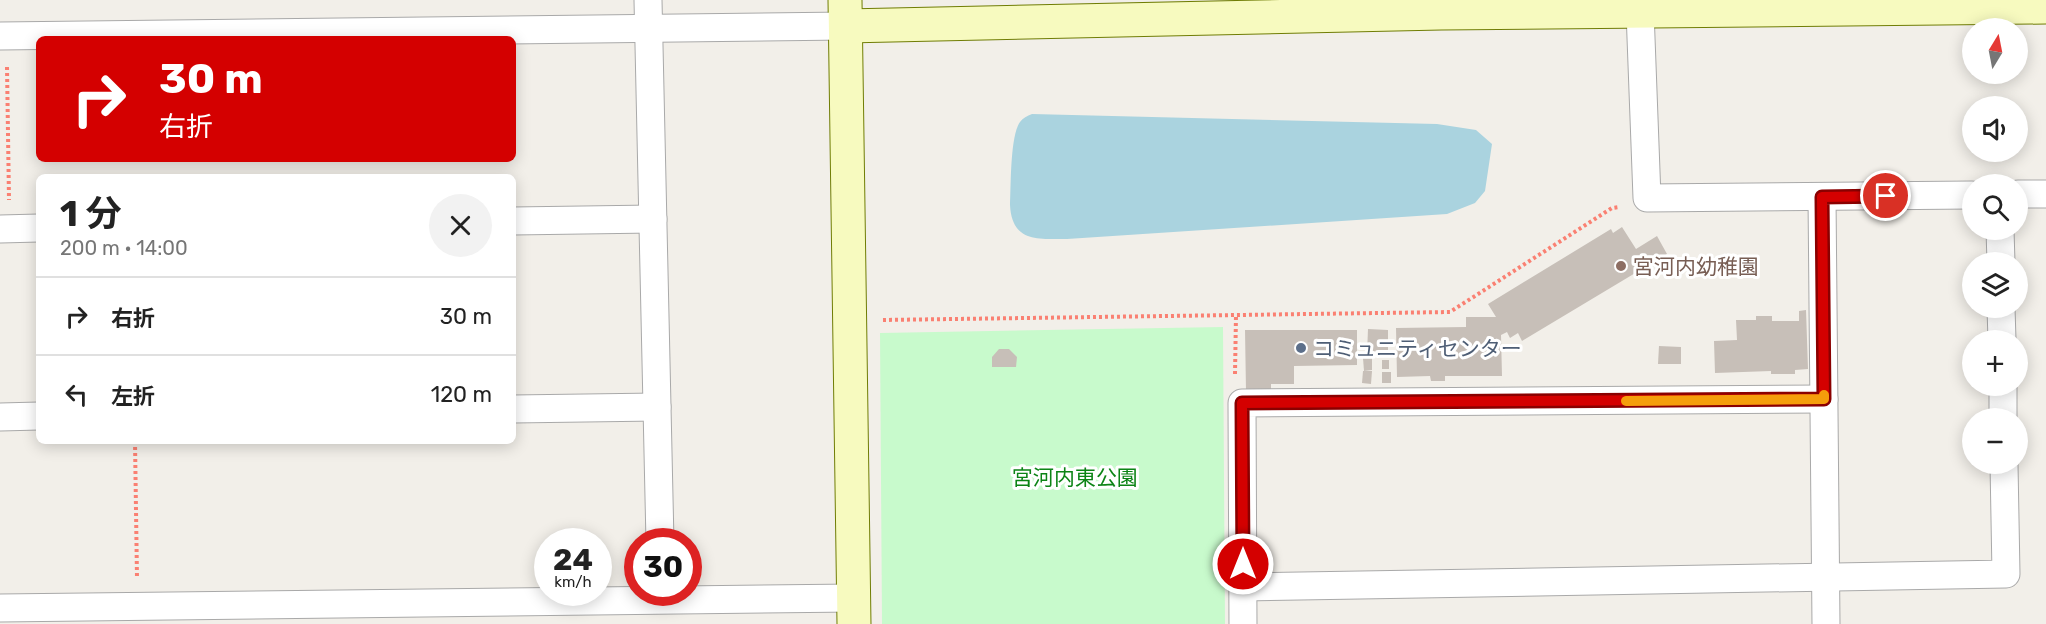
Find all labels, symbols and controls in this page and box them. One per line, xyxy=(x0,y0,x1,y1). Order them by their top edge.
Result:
north arrow xyxy=(1962,18,2028,84)
map controls xyxy=(1962,18,2028,474)
text: 30 m xyxy=(159,54,263,104)
icon: right xyxy=(60,60,138,138)
button: sound xyxy=(1962,96,2028,162)
text: 右折 xyxy=(159,111,213,143)
pin xyxy=(1860,170,1911,221)
button: search xyxy=(1962,174,2028,240)
icon: arrive xyxy=(1869,179,1902,212)
text: 1 分 xyxy=(60,192,122,235)
button: close xyxy=(429,194,492,257)
text: 200 m · 14:00 xyxy=(60,236,188,260)
button: layers xyxy=(1962,252,2028,318)
place label: 宮河内幼稚園 xyxy=(1633,254,1759,279)
marker: 宮河内幼稚園 xyxy=(1614,259,1628,273)
icon: right xyxy=(60,300,93,333)
text: 30 m xyxy=(440,303,492,330)
text: 右折 xyxy=(111,305,155,332)
button: + xyxy=(1962,330,2028,396)
place label: コミュニティセンター xyxy=(1313,336,1522,361)
marker: コミュニティセンター xyxy=(1294,341,1308,355)
icon: left xyxy=(60,378,93,411)
text: 120 m xyxy=(431,381,492,408)
text: 左折 xyxy=(111,383,155,410)
button: − xyxy=(1962,408,2028,474)
park label: 宮河内東公園 xyxy=(1012,465,1138,490)
speed limit sign: 30 xyxy=(624,528,702,606)
position arrow xyxy=(1211,532,1275,596)
text: 24 xyxy=(553,542,593,578)
text: km/h xyxy=(554,573,592,591)

